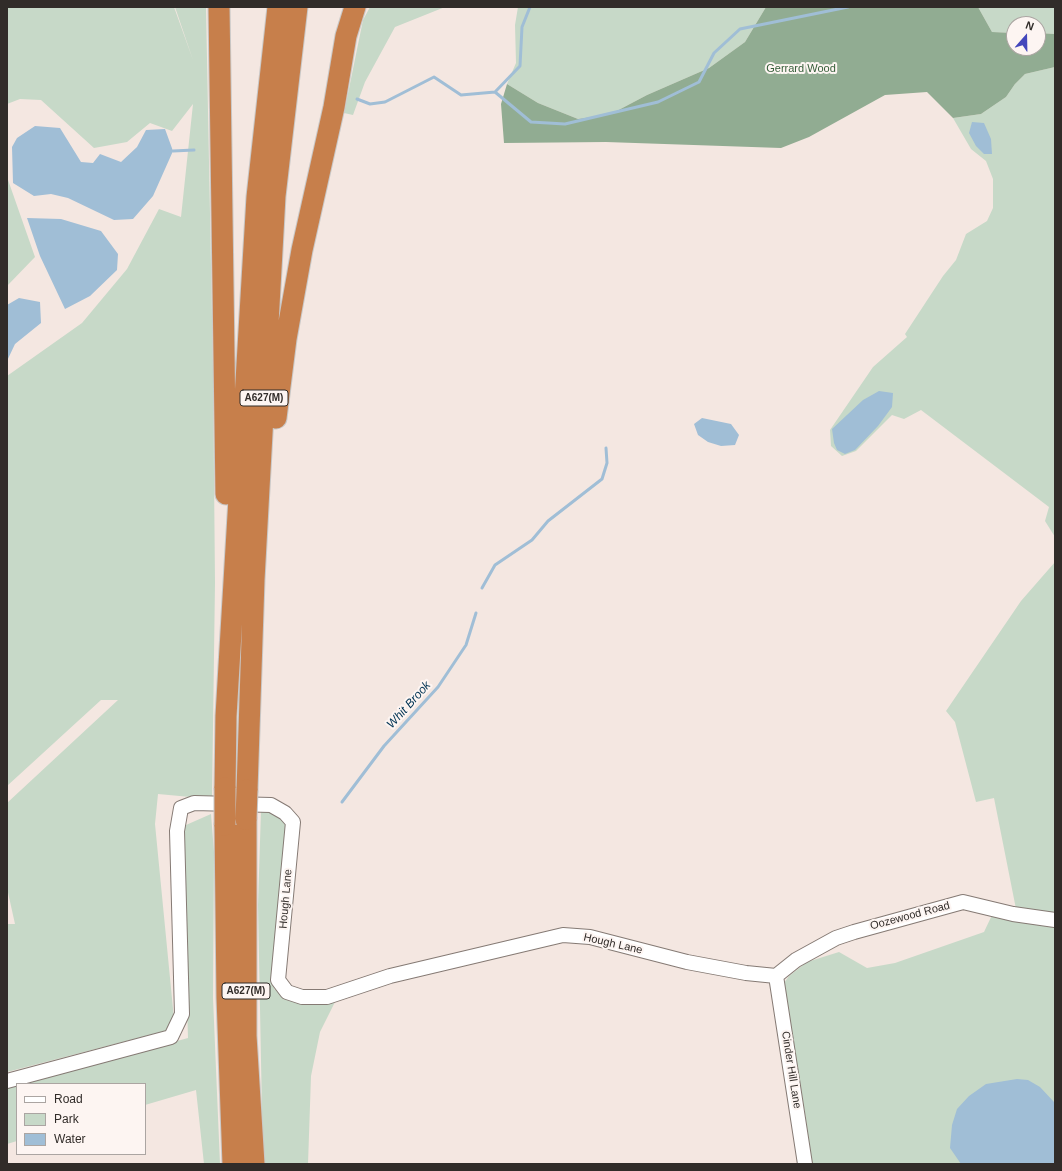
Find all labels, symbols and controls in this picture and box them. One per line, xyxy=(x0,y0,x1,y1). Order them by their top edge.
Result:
north arrow xyxy=(1006,16,1046,56)
text: N xyxy=(1024,19,1036,33)
park label: Gerrard Wood xyxy=(766,62,836,76)
road number: A627(M) xyxy=(240,390,288,406)
water label: Whit Brook xyxy=(384,678,434,732)
street label: Hough Lane xyxy=(277,869,295,929)
street label: Oozewood Road xyxy=(869,899,951,933)
street label: Hough Lane xyxy=(582,931,644,957)
road number: A627(M) xyxy=(222,983,270,999)
street label: Cinder Hill Lane xyxy=(778,1030,804,1110)
legend xyxy=(16,1083,146,1155)
text: Road xyxy=(54,1092,83,1106)
text: Park xyxy=(54,1112,79,1126)
text: Water xyxy=(54,1132,86,1146)

